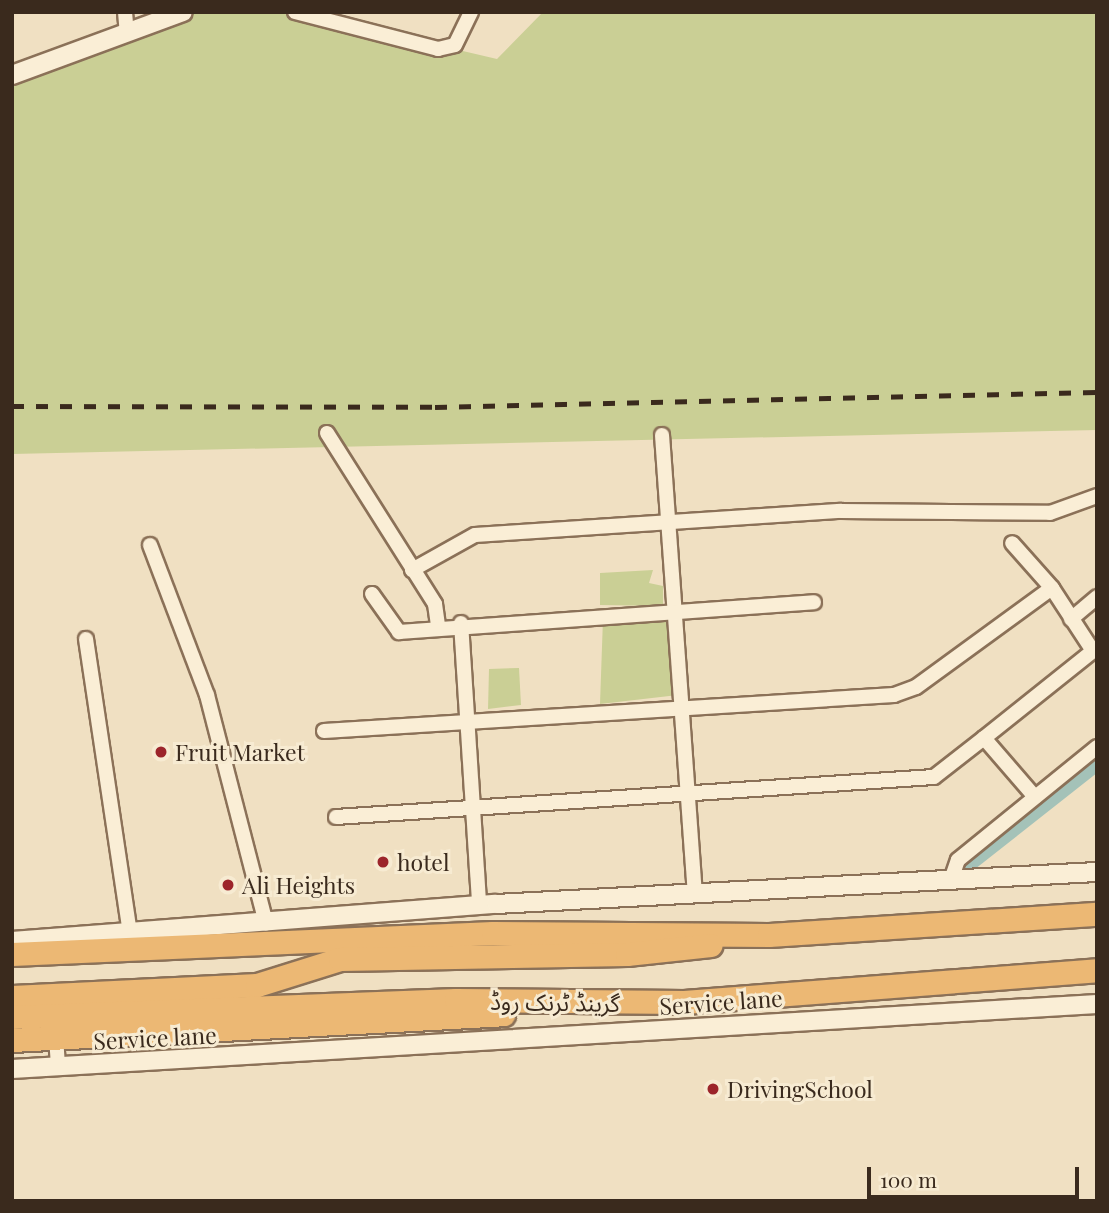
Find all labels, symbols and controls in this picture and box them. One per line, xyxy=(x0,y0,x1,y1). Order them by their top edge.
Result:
place label: Fruit Market xyxy=(175,738,305,766)
marker: Fruit Market xyxy=(153,744,169,760)
place label: hotel xyxy=(397,848,449,876)
marker: hotel xyxy=(375,854,391,870)
place label: Ali Heights xyxy=(242,871,355,899)
marker: Ali Heights xyxy=(220,877,236,893)
street label: Service lane xyxy=(658,984,784,1020)
street label: گرینڈ ٹرنک روڈ xyxy=(490,987,620,1017)
street label: Service lane xyxy=(92,1021,218,1055)
place label: DrivingSchool xyxy=(727,1075,873,1103)
marker: DrivingSchool xyxy=(705,1081,721,1097)
scale bar xyxy=(871,1154,1083,1198)
text: 100 m xyxy=(880,1165,937,1193)

